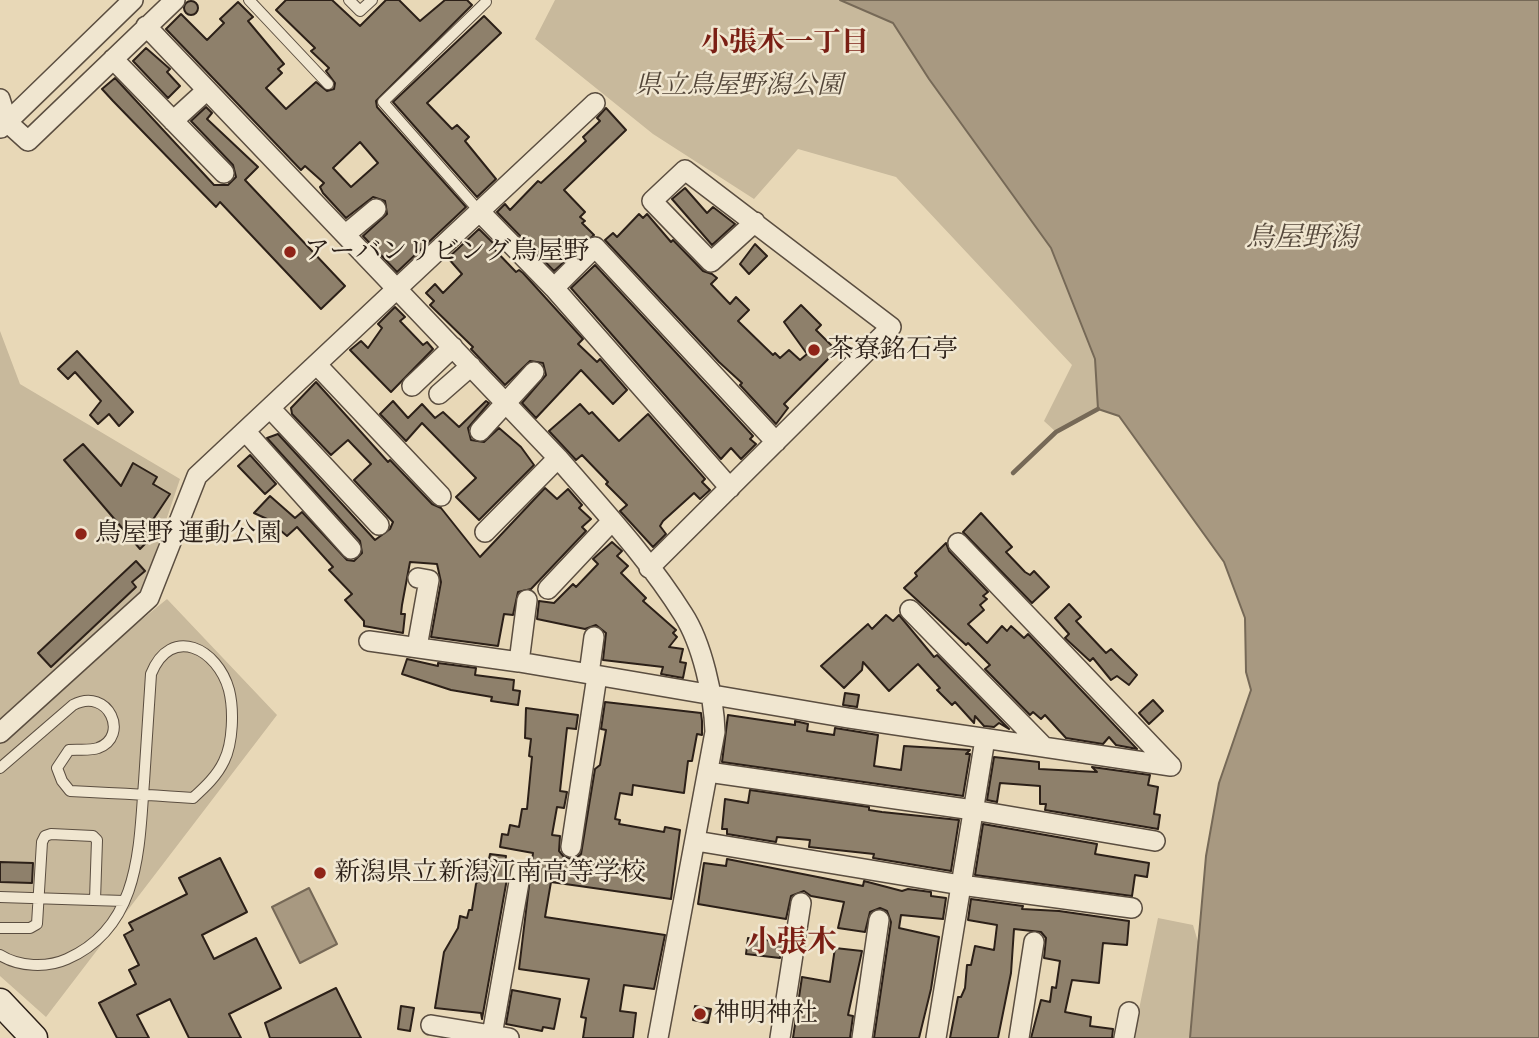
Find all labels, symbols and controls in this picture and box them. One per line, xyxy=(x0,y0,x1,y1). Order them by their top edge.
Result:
district label: 小張木一丁目 xyxy=(701,26,869,60)
park label: 県立鳥屋野潟公園 xyxy=(635,70,843,102)
water label: 鳥屋野潟 xyxy=(1246,221,1358,255)
place label: アーバンリビング鳥屋野 xyxy=(304,236,589,268)
marker: アーバンリビング鳥屋野 xyxy=(282,244,298,260)
place label: 茶寮銘石亭 xyxy=(828,334,958,366)
marker: 茶寮銘石亭 xyxy=(806,342,822,358)
place label: 鳥屋野 運動公園 xyxy=(95,518,282,550)
marker: 鳥屋野 運動公園 xyxy=(73,526,89,542)
place label: 新潟県立新潟江南高等学校 xyxy=(334,857,646,889)
marker: 新潟県立新潟江南高等学校 xyxy=(312,865,328,881)
district label: 小張木 xyxy=(747,925,837,961)
place label: 神明神社 xyxy=(714,998,818,1030)
marker: 神明神社 xyxy=(692,1006,708,1022)

